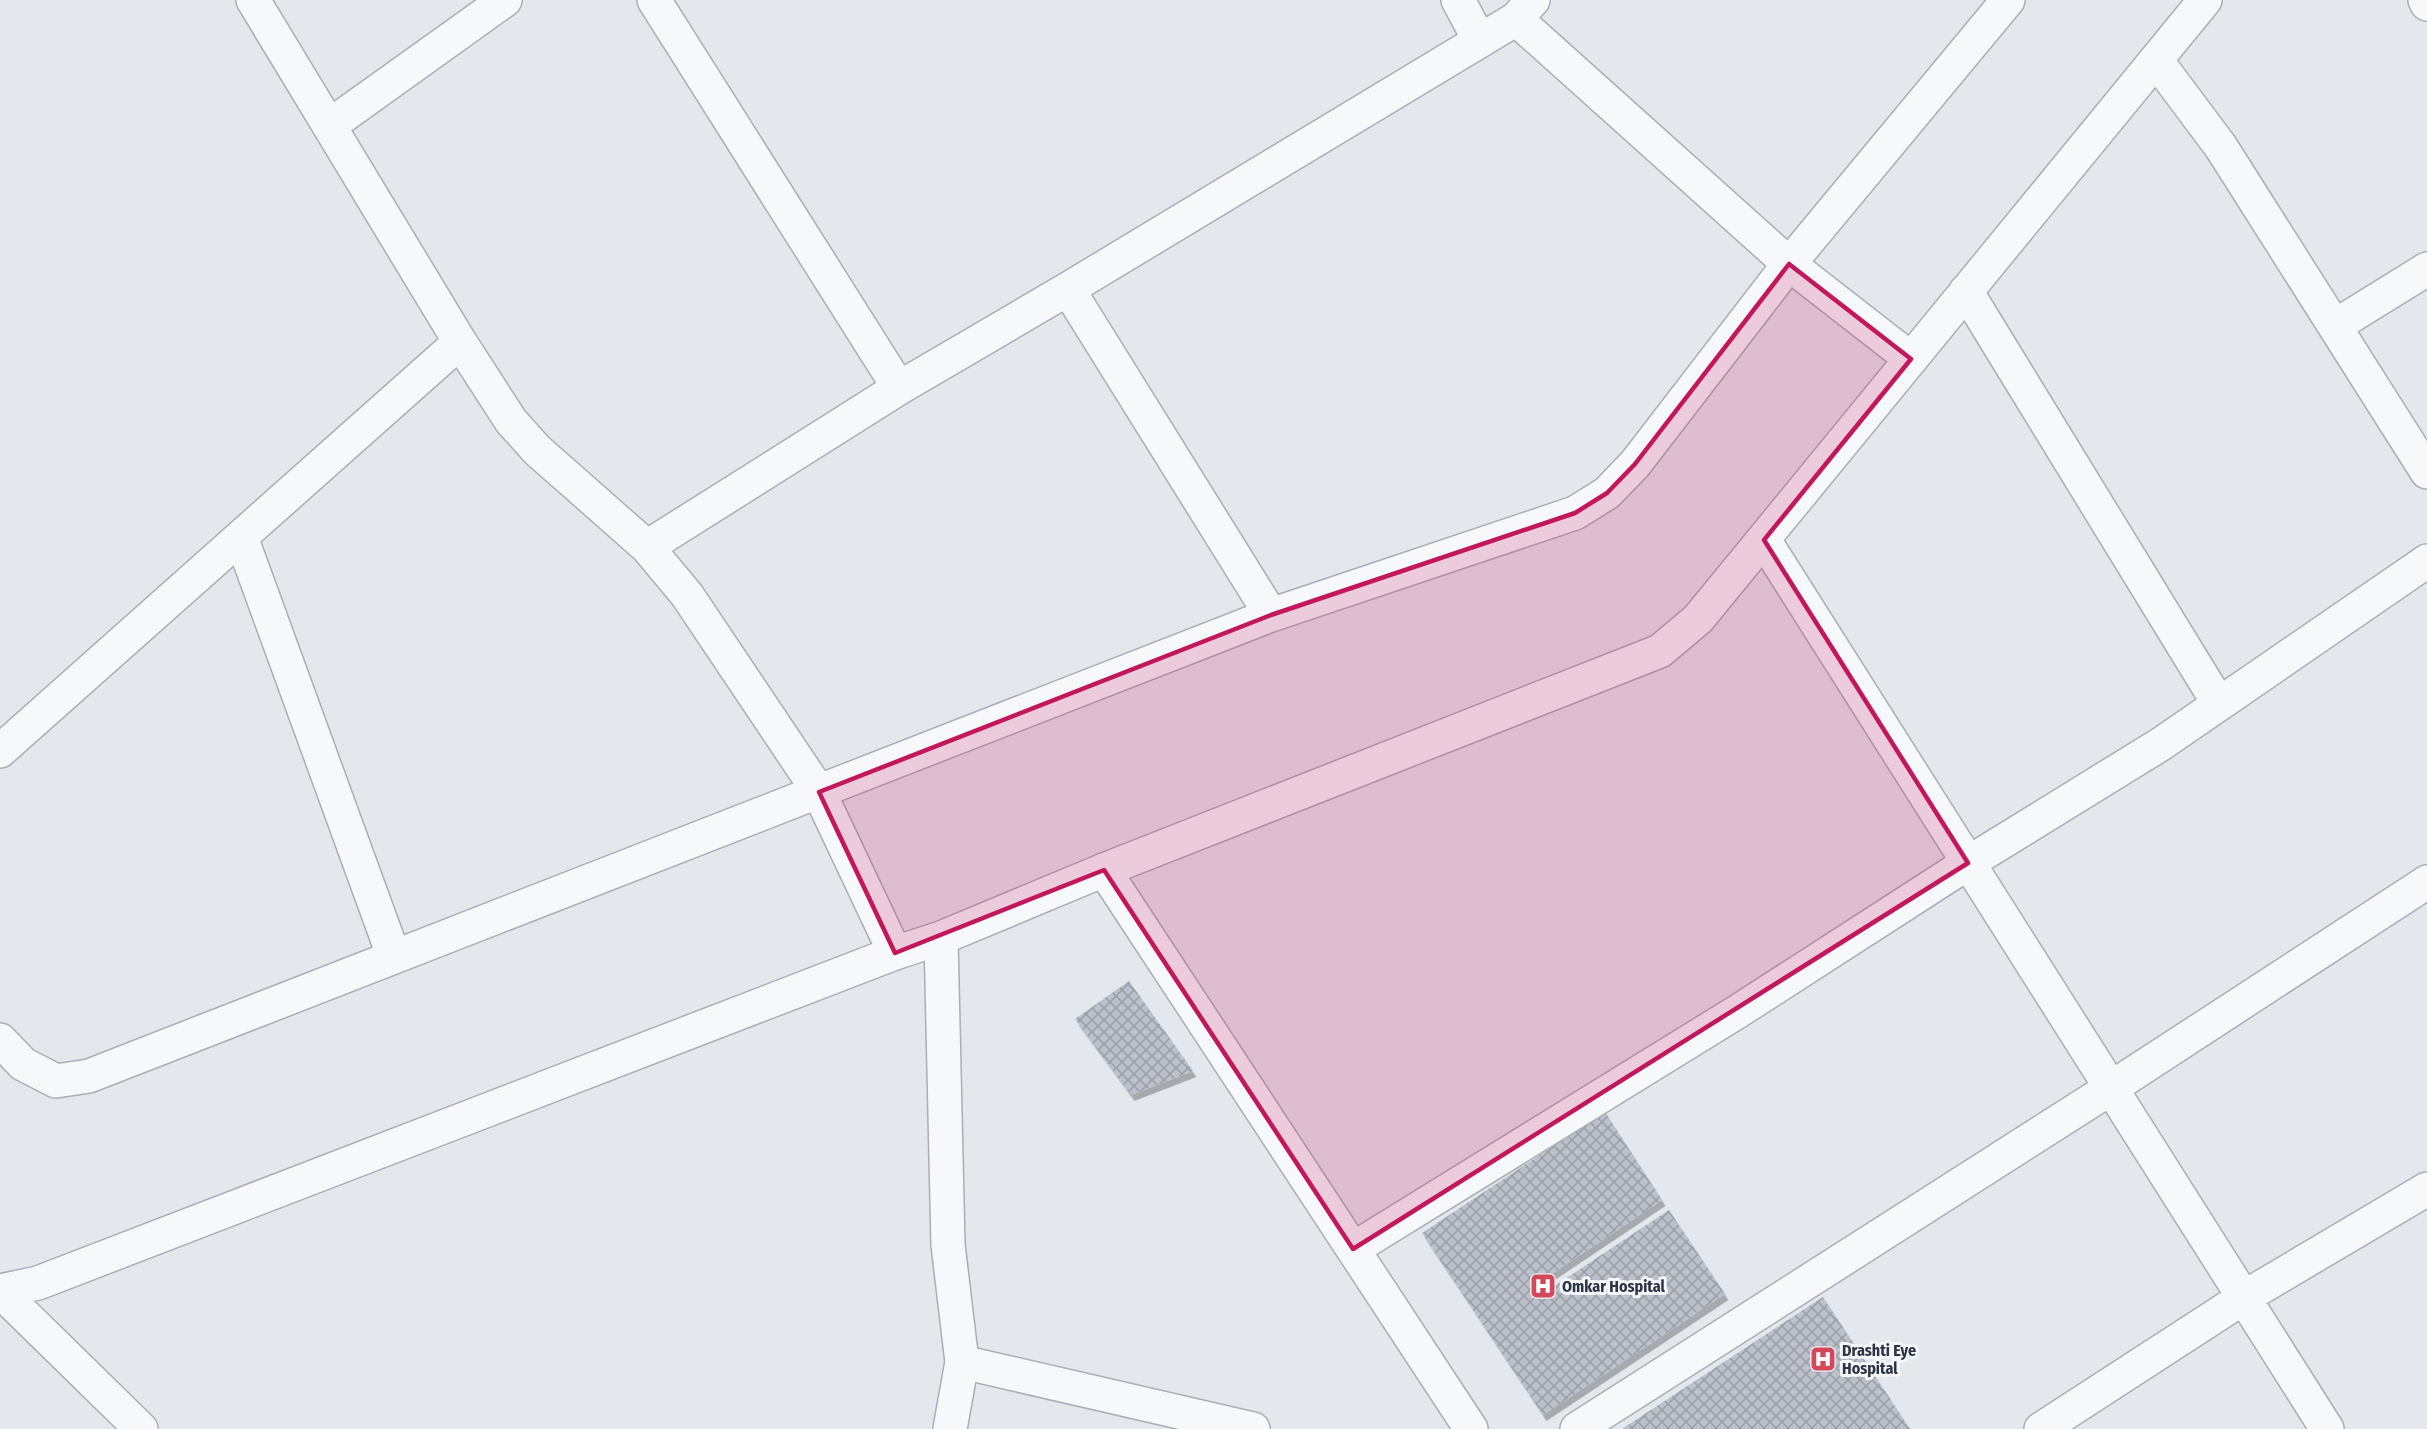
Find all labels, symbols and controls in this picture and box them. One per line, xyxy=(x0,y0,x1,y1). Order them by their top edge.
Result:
hospital icon: Omkar Hospital xyxy=(1528,1271,1558,1301)
place label: Omkar Hospital xyxy=(1562,1277,1666,1296)
place label: Drashti Eye Hospital xyxy=(1842,1341,1916,1378)
hospital icon: Drashti Eye Hospital xyxy=(1808,1344,1838,1374)

